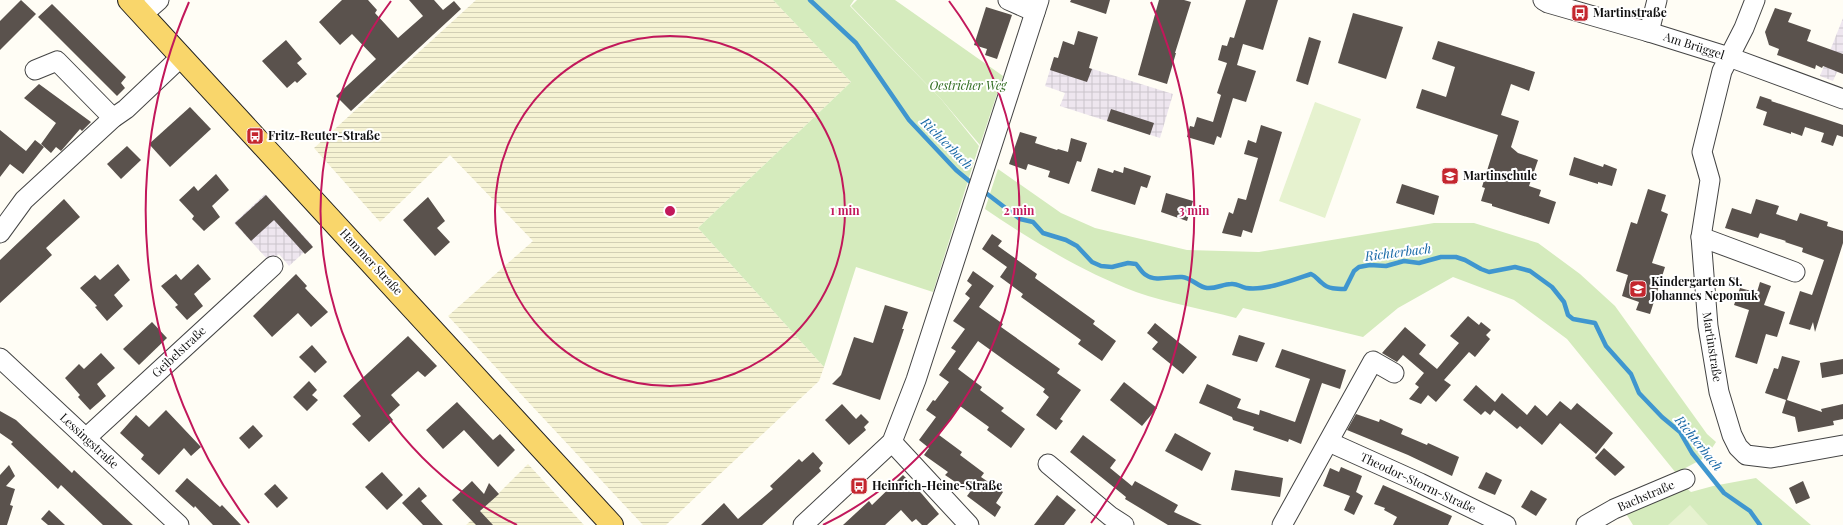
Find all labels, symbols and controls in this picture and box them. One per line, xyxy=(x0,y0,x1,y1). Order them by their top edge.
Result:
bus stop icon: Martinstraße xyxy=(1570,3,1590,23)
place label: Martinstraße xyxy=(1593,4,1667,20)
street label: Am Brüggel xyxy=(1661,27,1727,63)
park label: Oestricher Weg xyxy=(930,77,1008,93)
water label: Richterbach xyxy=(917,112,977,172)
bus stop icon: Fritz-Reuter-Straße xyxy=(245,126,265,146)
place label: Fritz-Reuter-Straße xyxy=(268,127,380,143)
school or university icon: Martinschule xyxy=(1440,166,1460,186)
place label: Martinschule xyxy=(1463,167,1537,183)
text: 1 min xyxy=(830,202,860,218)
text: 2 min xyxy=(1004,202,1035,218)
text: 3 min xyxy=(1179,202,1210,218)
centre of rings xyxy=(663,204,677,218)
street label: Hammer Straße xyxy=(337,225,407,298)
water label: Richterbach xyxy=(1363,239,1432,264)
place label: Kindergarten St. Johannes Nepomuk xyxy=(1650,273,1759,303)
school or university icon: Kindergarten St. Johannes Nepomuk xyxy=(1628,279,1648,299)
street label: Martinstraße xyxy=(1700,311,1726,383)
street label: Geibelstraße xyxy=(148,322,209,380)
street label: Lessingstraße xyxy=(57,409,122,472)
water label: Richterbach xyxy=(1671,411,1727,474)
street label: Theodor-Storm-Straße xyxy=(1358,448,1479,516)
bus stop icon: Heinrich-Heine-Straße xyxy=(849,476,869,496)
street label: Bachstraße xyxy=(1615,476,1677,514)
place label: Heinrich-Heine-Straße xyxy=(872,477,1002,493)

